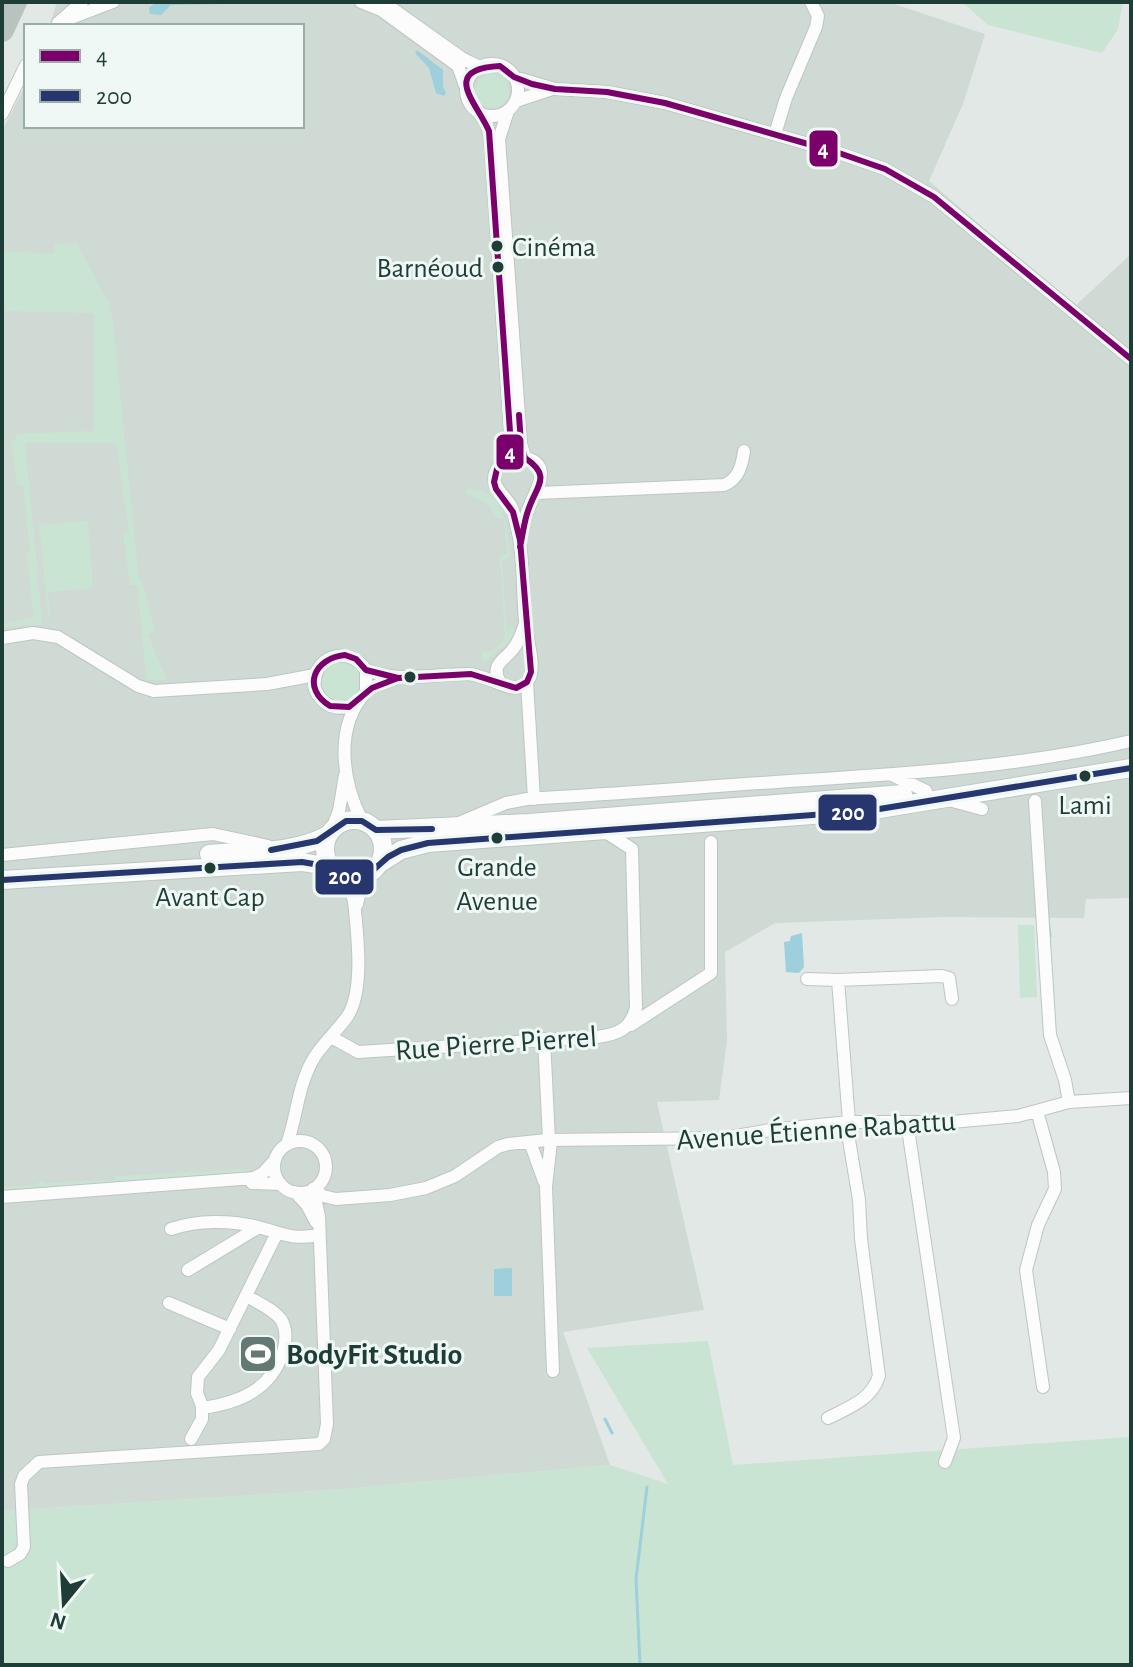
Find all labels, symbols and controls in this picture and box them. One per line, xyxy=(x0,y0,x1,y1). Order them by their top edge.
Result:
legend xyxy=(24,24,304,128)
text: 4 xyxy=(96,45,108,69)
text: 200 xyxy=(96,85,132,109)
line badge: 4 xyxy=(808,129,839,168)
text: 4 xyxy=(817,138,829,160)
place label: Cinéma xyxy=(512,234,596,262)
marker: Cinéma xyxy=(489,238,505,254)
place label: Barnéoud xyxy=(376,255,483,283)
marker: Barnéoud xyxy=(490,259,506,275)
line badge: 4 xyxy=(495,433,525,471)
text: 4 xyxy=(504,442,516,464)
unlabelled marker xyxy=(402,669,418,685)
marker: Lami xyxy=(1077,768,1093,784)
place label: Lami xyxy=(1058,792,1112,820)
line badge: 200 xyxy=(817,793,878,832)
text: 200 xyxy=(831,802,865,824)
marker: Grande Avenue xyxy=(489,830,505,846)
place label: Grande Avenue xyxy=(456,854,538,916)
line badge: 200 xyxy=(314,858,375,896)
marker: Avant Cap xyxy=(202,860,218,876)
text: 200 xyxy=(328,866,362,888)
place label: Avant Cap xyxy=(155,884,265,912)
street label: Rue Pierre Pierrel xyxy=(394,1022,598,1066)
street label: Avenue Étienne Rabattu xyxy=(675,1104,957,1156)
sports icon: BodyFit Studio xyxy=(237,1333,279,1375)
place label: BodyFit Studio xyxy=(286,1340,462,1370)
north arrow xyxy=(24,1563,104,1643)
text: N xyxy=(47,1608,69,1634)

